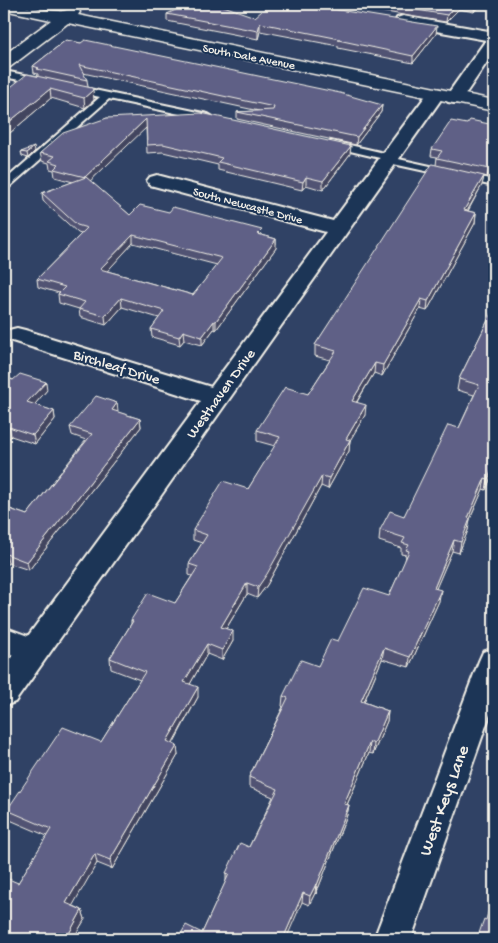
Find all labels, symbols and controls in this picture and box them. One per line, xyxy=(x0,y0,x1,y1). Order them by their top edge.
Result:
street label: South Dale Avenue xyxy=(201,42,297,74)
street label: South Newcastle Drive xyxy=(191,186,305,229)
street label: Birchleaf Drive xyxy=(70,346,162,390)
street label: Westhaven Drive xyxy=(183,346,260,442)
street label: West Keys Lane xyxy=(416,742,475,859)

